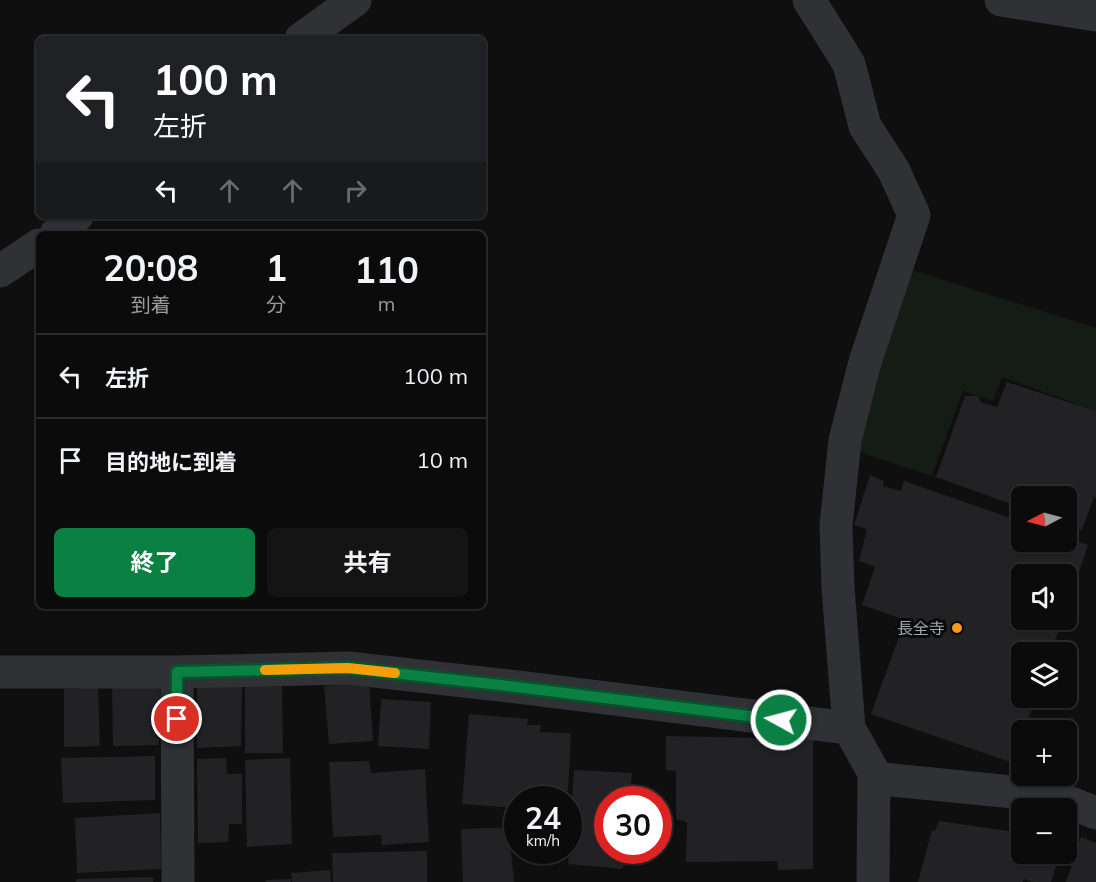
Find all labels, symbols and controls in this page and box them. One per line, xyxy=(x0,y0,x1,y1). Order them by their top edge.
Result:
text: 100 m xyxy=(153,53,278,106)
icon: left xyxy=(54,60,132,138)
text: 左折 xyxy=(153,109,207,143)
icon: left xyxy=(150,174,183,207)
icon: ahead xyxy=(213,174,246,207)
icon: ahead xyxy=(276,174,309,207)
icon: right xyxy=(339,174,372,207)
text: 20:08 xyxy=(103,245,198,290)
text: 1 xyxy=(265,245,287,290)
text: 110 xyxy=(354,247,419,292)
text: m xyxy=(378,291,395,316)
text: 到着 xyxy=(131,292,171,317)
text: 分 xyxy=(266,292,286,317)
icon: left xyxy=(54,360,87,393)
text: 100 m xyxy=(403,362,468,390)
text: 左折 xyxy=(105,364,149,392)
icon: arrive xyxy=(54,444,87,477)
text: 10 m xyxy=(417,446,468,474)
text: 目的地に到着 xyxy=(105,448,237,476)
north arrow xyxy=(1011,486,1077,552)
map controls xyxy=(1011,486,1077,864)
button: 終了 xyxy=(54,528,255,597)
button: 共有 xyxy=(267,528,468,597)
button: sound xyxy=(1011,564,1077,630)
place label: 長全寺 xyxy=(897,618,945,638)
marker: 長全寺 xyxy=(950,621,964,635)
button: layers xyxy=(1011,642,1077,708)
position arrow xyxy=(749,688,813,752)
pin xyxy=(151,693,202,744)
icon: arrive xyxy=(160,702,193,735)
button: + xyxy=(1011,720,1077,786)
speed limit sign: 30 xyxy=(594,786,672,864)
button: − xyxy=(1011,798,1077,864)
text: 24 xyxy=(525,799,561,837)
text: km/h xyxy=(526,831,560,850)

